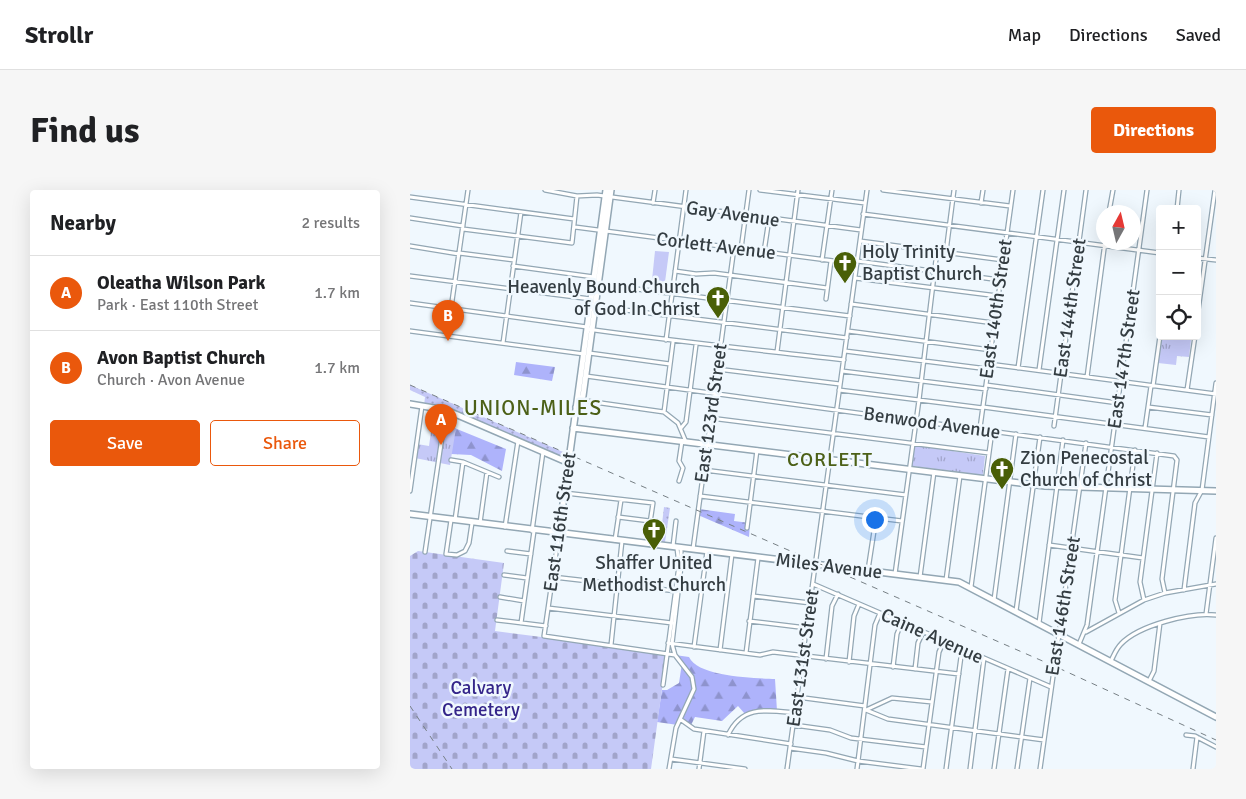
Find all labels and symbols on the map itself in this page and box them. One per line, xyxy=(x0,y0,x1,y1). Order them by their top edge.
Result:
street label: Gay Avenue xyxy=(685,196,781,232)
north arrow xyxy=(1096,205,1141,250)
street label: Corlett Avenue xyxy=(655,227,777,265)
street label: East 144th Street xyxy=(1048,236,1092,379)
street label: East 140th Street xyxy=(974,237,1018,380)
place label: Holy Trinity Baptist Church xyxy=(862,240,982,286)
church icon: Holy Trinity Baptist Church xyxy=(832,250,858,284)
place label: Heavenly Bound Church of God In Christ xyxy=(507,275,700,321)
church icon: Heavenly Bound Church of God In Christ xyxy=(705,285,731,319)
street label: East 147th Street xyxy=(1102,287,1146,430)
pin: B xyxy=(432,300,464,341)
street label: East 123rd Street xyxy=(689,341,733,484)
district label: UNION-MILES xyxy=(464,395,602,421)
street label: Benwood Avenue xyxy=(862,402,1002,444)
pin: A xyxy=(425,404,457,445)
place label: Zion Penecostal Church of Christ xyxy=(1020,446,1152,492)
district label: CORLETT xyxy=(787,447,873,472)
street label: East 116th Street xyxy=(538,450,582,593)
church icon: Zion Penecostal Church of Christ xyxy=(989,456,1015,490)
your location xyxy=(862,507,888,533)
church icon: Shaffer United Methodist Church xyxy=(641,517,667,551)
street label: East 146th Street xyxy=(1040,534,1086,677)
street label: Miles Avenue xyxy=(774,548,884,584)
place label: Shaffer United Methodist Church xyxy=(582,551,726,597)
street label: East 131st Street xyxy=(781,587,825,728)
street label: Caine Avenue xyxy=(877,603,987,669)
park label: Calvary Cemetery xyxy=(442,676,520,722)

